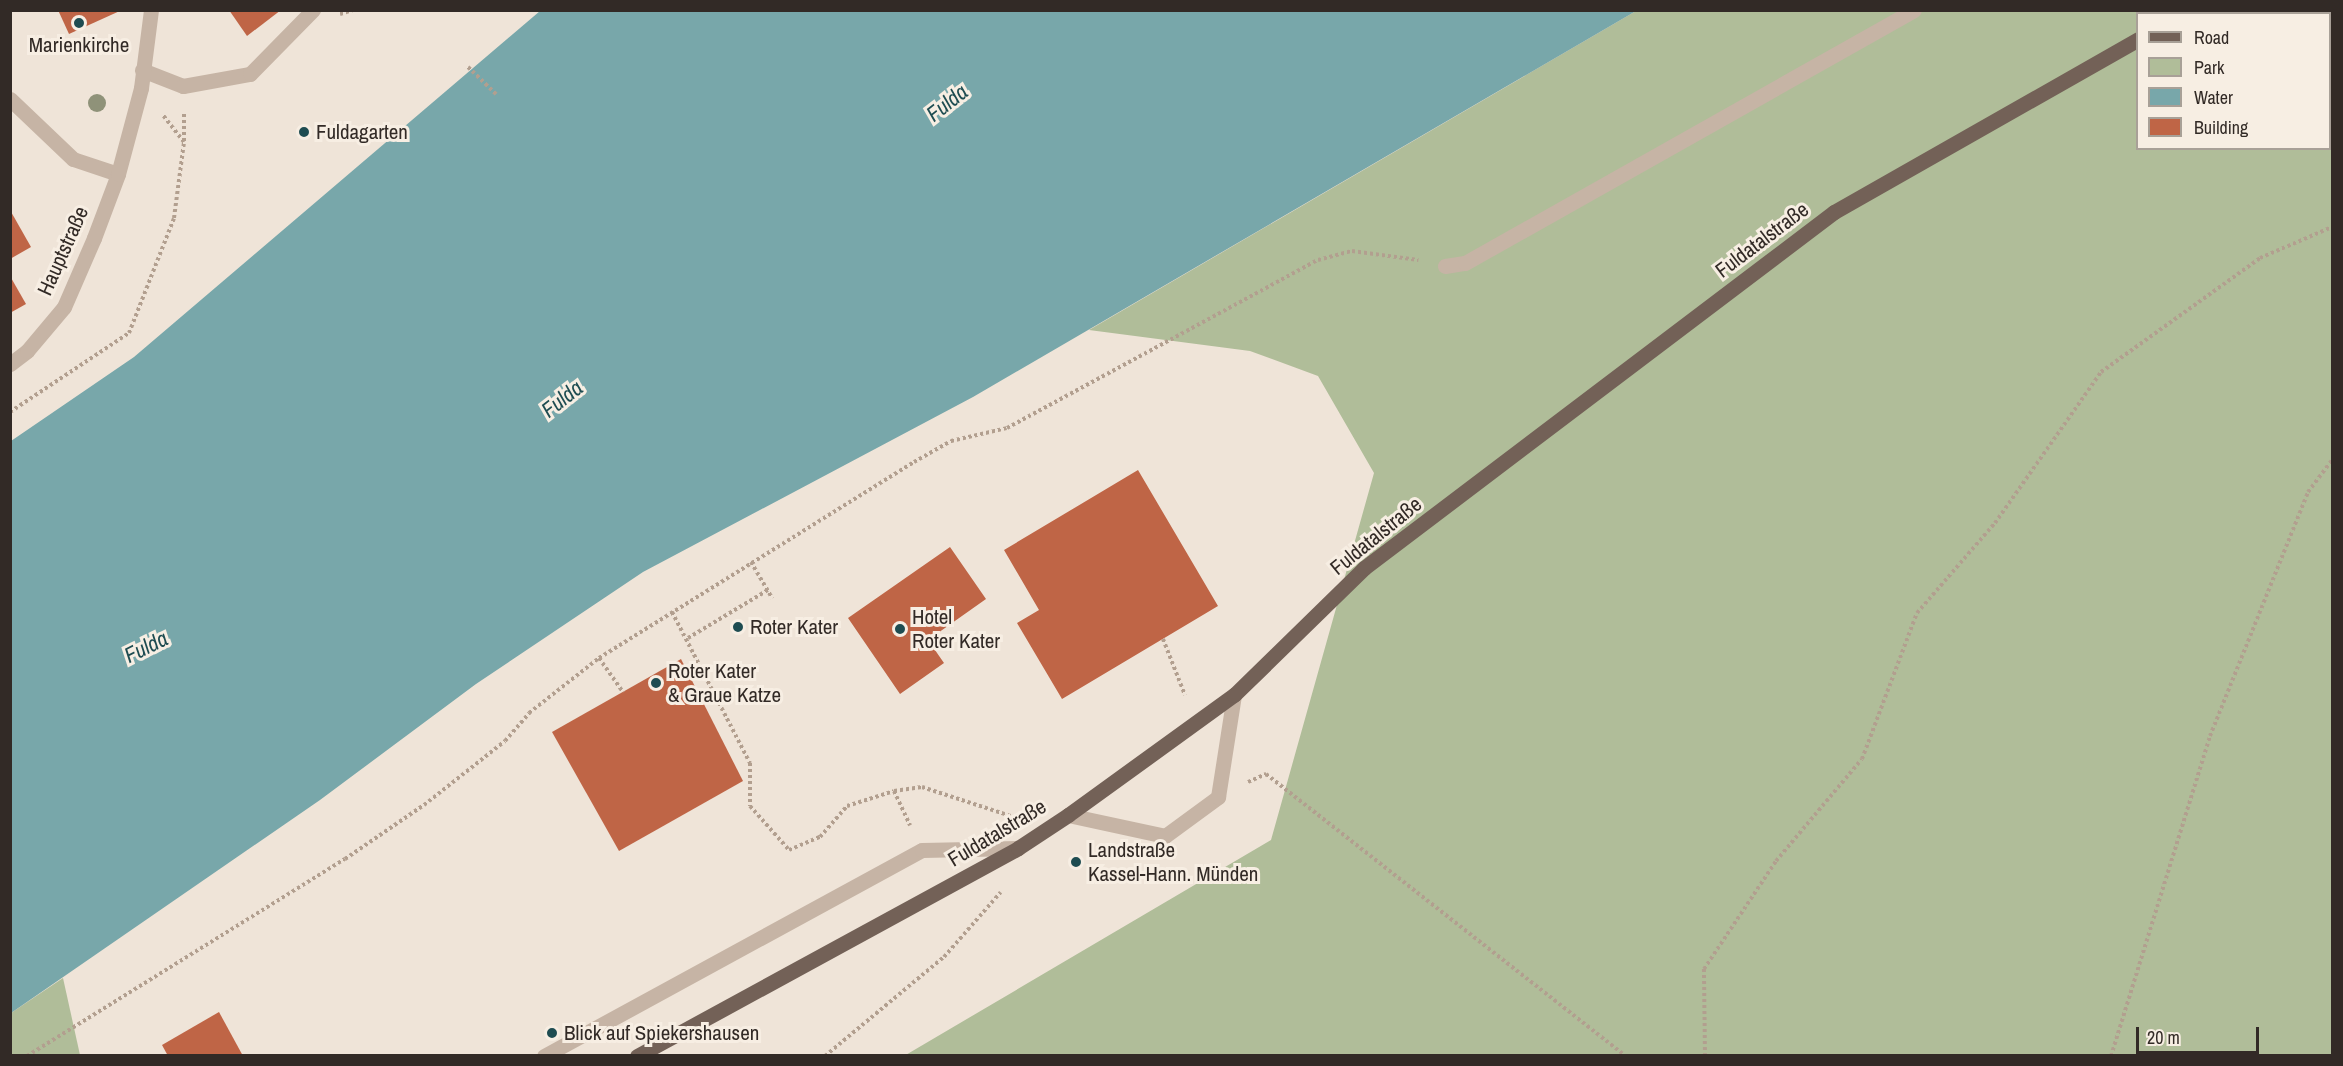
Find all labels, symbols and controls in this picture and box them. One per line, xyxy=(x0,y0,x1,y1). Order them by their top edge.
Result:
legend xyxy=(2136,12,2331,150)
marker: Marienkirche xyxy=(72,16,86,30)
text: Road xyxy=(2194,25,2229,50)
place label: Marienkirche xyxy=(29,32,129,58)
text: Park xyxy=(2194,55,2224,80)
water label: Fulda xyxy=(921,79,973,127)
text: Water xyxy=(2194,85,2233,110)
text: Building xyxy=(2194,115,2248,140)
place label: Fuldagarten xyxy=(316,119,408,145)
marker: Fuldagarten xyxy=(297,125,311,139)
street label: Fuldatalstraße xyxy=(1710,197,1814,283)
street label: Hauptstraße xyxy=(32,203,94,299)
water label: Fulda xyxy=(536,375,588,423)
street label: Fuldatalstraße xyxy=(1325,492,1427,580)
place label: Hotel Roter Kater xyxy=(912,604,1000,654)
place label: Roter Kater xyxy=(750,614,838,640)
marker: Roter Kater xyxy=(731,620,745,634)
marker: Hotel Roter Kater xyxy=(893,622,907,636)
water label: Fulda xyxy=(120,625,172,669)
place label: Roter Kater & Graue Katze xyxy=(668,658,781,708)
marker: Roter Kater & Graue Katze xyxy=(649,676,663,690)
street label: Fuldatalstraße xyxy=(943,794,1051,872)
place label: Landstraße Kassel-Hann. Münden xyxy=(1088,837,1258,887)
marker: Landstraße Kassel-Hann. Münden xyxy=(1069,855,1083,869)
scale bar xyxy=(2139,1015,2262,1053)
place label: Blick auf Spiekershausen xyxy=(564,1020,759,1046)
text: 20 m xyxy=(2147,1025,2180,1050)
marker: Blick auf Spiekershausen xyxy=(545,1026,559,1040)

